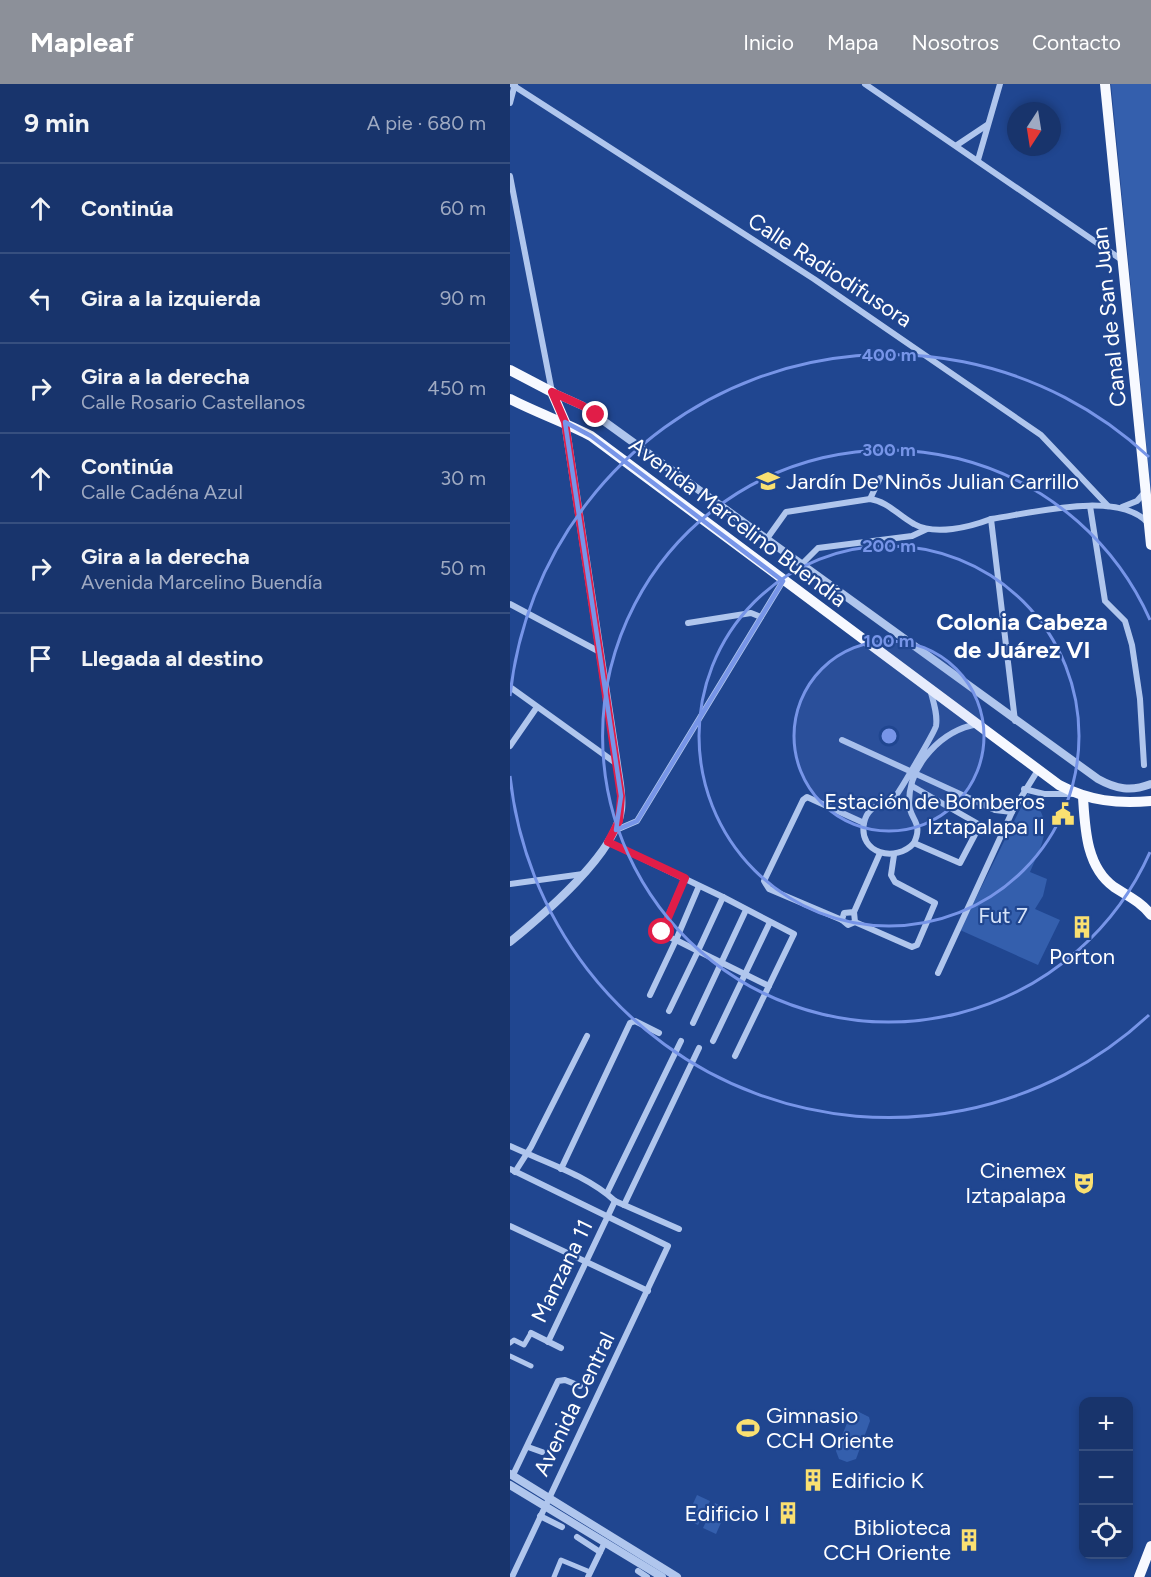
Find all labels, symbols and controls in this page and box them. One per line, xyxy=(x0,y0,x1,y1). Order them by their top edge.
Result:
text: Mapleaf xyxy=(30,25,134,59)
text: Inicio xyxy=(743,30,794,55)
text: Mapa xyxy=(827,30,879,55)
text: Nosotros xyxy=(912,30,999,55)
text: Contacto xyxy=(1032,30,1121,55)
north arrow xyxy=(1007,102,1061,156)
text: 9 min xyxy=(24,107,90,139)
text: A pie · 680 m xyxy=(367,111,486,135)
icon: ahead xyxy=(24,192,57,225)
text: Continúa xyxy=(81,195,174,222)
text: 60 m xyxy=(440,196,486,220)
street label: Calle Radiodifusora xyxy=(743,207,917,333)
street label: Canal de San Juan xyxy=(1086,226,1132,408)
icon: left xyxy=(24,282,57,315)
text: Gira a la izquierda xyxy=(81,285,261,312)
text: 90 m xyxy=(440,286,486,310)
text: 400 m xyxy=(862,344,916,366)
text: Gira a la derecha xyxy=(81,363,250,390)
icon: right xyxy=(24,372,57,405)
text: 450 m xyxy=(427,376,486,400)
text: Calle Rosario Castellanos xyxy=(81,390,305,414)
route end xyxy=(582,401,608,427)
street label: Avenida Marcelino Buendía xyxy=(624,431,852,613)
text: 300 m xyxy=(862,439,916,461)
text: Continúa xyxy=(81,453,174,480)
icon: ahead xyxy=(24,462,57,495)
text: 30 m xyxy=(440,466,486,490)
school or university icon: Jardín De Ninõs Julian Carrillo xyxy=(755,468,781,494)
place label: Jardín De Ninõs Julian Carrillo xyxy=(786,468,1079,495)
text: Calle Cadéna Azul xyxy=(81,480,243,504)
text: 200 m xyxy=(862,535,916,557)
text: Gira a la derecha xyxy=(81,543,250,570)
icon: right xyxy=(24,552,57,585)
text: 50 m xyxy=(440,556,486,580)
text: Avenida Marcelino Buendía xyxy=(81,570,322,594)
district label: Colonia Cabeza de Juárez VI xyxy=(936,607,1108,664)
text: 100 m xyxy=(864,630,914,652)
icon: arrive xyxy=(24,642,57,675)
text: Llegada al destino xyxy=(81,645,263,672)
centre of rings xyxy=(879,726,899,746)
place label: Estación de Bomberos Iztapalapa II xyxy=(824,788,1045,840)
public building icon: Estación de Bomberos Iztapalapa II xyxy=(1050,801,1076,827)
park label: Fut 7 xyxy=(978,902,1028,929)
building icon: Porton xyxy=(1069,914,1095,940)
route start xyxy=(648,918,674,944)
place label: Porton xyxy=(1049,943,1115,970)
place label: Cinemex Iztapalapa xyxy=(965,1157,1067,1209)
theatre icon: Cinemex Iztapalapa xyxy=(1071,1170,1097,1196)
street label: Manzana 11 xyxy=(525,1215,599,1327)
street label: Avenida Central xyxy=(528,1328,620,1480)
map controls xyxy=(1079,1397,1133,1559)
button: + xyxy=(1079,1397,1133,1451)
place label: Gimnasio CCH Oriente xyxy=(766,1402,894,1454)
sports icon: Gimnasio CCH Oriente xyxy=(735,1415,761,1441)
button: − xyxy=(1079,1451,1133,1505)
building icon: Edificio K xyxy=(800,1467,826,1493)
place label: Edificio K xyxy=(831,1467,924,1494)
place label: Edificio I xyxy=(685,1500,770,1527)
building icon: Edificio I xyxy=(775,1500,801,1526)
button: locate xyxy=(1079,1505,1133,1559)
place label: Biblioteca CCH Oriente xyxy=(823,1514,951,1566)
building icon: Biblioteca CCH Oriente xyxy=(956,1527,982,1553)

